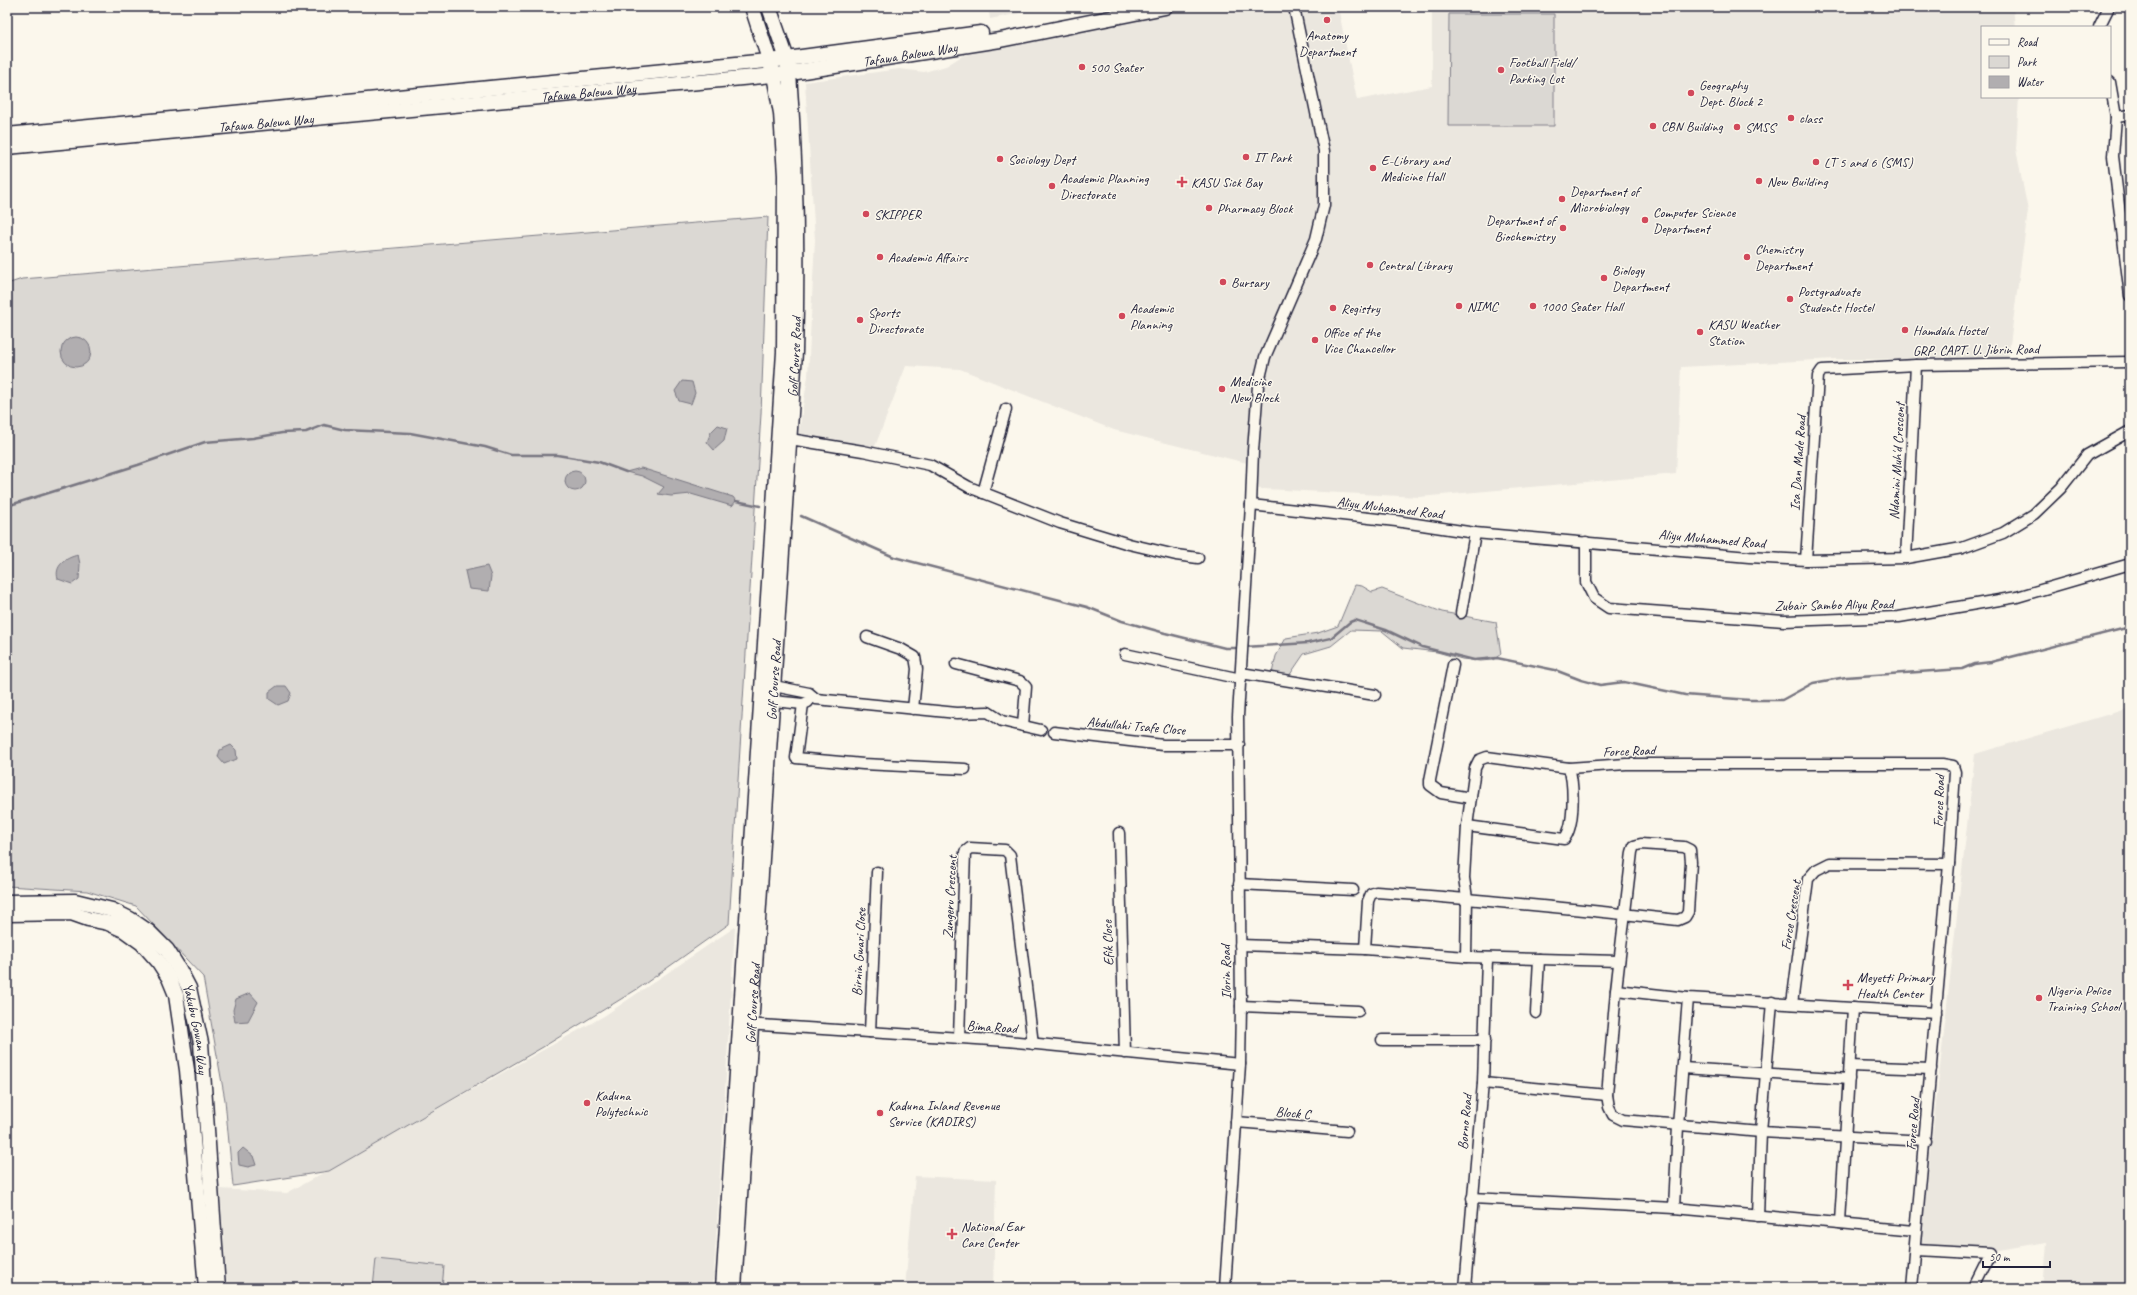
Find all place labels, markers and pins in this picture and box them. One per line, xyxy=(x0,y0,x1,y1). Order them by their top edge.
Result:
marker: Anatomy Department xyxy=(1322,15,1332,25)
place label: Anatomy Department xyxy=(1299,27,1358,60)
place label: Football Field/ Parking Lot xyxy=(1509,54,1579,87)
place label: 500 Seater xyxy=(1090,59,1144,76)
marker: 500 Seater xyxy=(1077,62,1087,72)
marker: Football Field/ Parking Lot xyxy=(1496,65,1506,75)
place label: Geography Dept. Block 2 xyxy=(1699,77,1764,110)
marker: Geography Dept. Block 2 xyxy=(1686,88,1696,98)
place label: class xyxy=(1799,110,1823,127)
marker: class xyxy=(1786,113,1796,123)
place label: CBN Building xyxy=(1661,118,1724,135)
place label: SMSS xyxy=(1745,119,1778,136)
marker: CBN Building xyxy=(1648,121,1658,131)
marker: SMSS xyxy=(1732,122,1742,132)
place label: IT Park xyxy=(1254,149,1293,166)
place label: Sociology Dept xyxy=(1008,151,1078,168)
marker: IT Park xyxy=(1241,152,1251,162)
place label: E-Library and Medicine Hall xyxy=(1381,152,1452,185)
marker: Sociology Dept xyxy=(995,154,1005,164)
place label: LT 5 and 6 (SMS) xyxy=(1824,154,1914,171)
marker: LT 5 and 6 (SMS) xyxy=(1811,157,1821,167)
marker: E-Library and Medicine Hall xyxy=(1368,163,1378,173)
place label: Academic Planning Directorate xyxy=(1060,170,1149,203)
place label: New Building xyxy=(1767,173,1828,190)
place label: KASU Sick Bay xyxy=(1191,174,1263,191)
marker: KASU Sick Bay xyxy=(1176,176,1188,188)
marker: New Building xyxy=(1754,176,1764,186)
marker: Academic Planning Directorate xyxy=(1047,181,1057,191)
place label: Department of Microbiology xyxy=(1570,183,1642,216)
marker: Department of Microbiology xyxy=(1557,194,1567,204)
place label: Pharmacy Block xyxy=(1217,200,1293,217)
marker: Pharmacy Block xyxy=(1204,203,1214,213)
place label: Computer Science Department xyxy=(1653,204,1737,237)
place label: SKIPPER xyxy=(874,206,923,223)
marker: SKIPPER xyxy=(861,209,871,219)
place label: Department of Biochemistry xyxy=(1486,212,1558,245)
marker: Computer Science Department xyxy=(1640,215,1650,225)
marker: Department of Biochemistry xyxy=(1558,223,1568,233)
place label: Chemistry Department xyxy=(1755,241,1814,274)
place label: Academic Affairs xyxy=(888,249,969,266)
marker: Academic Affairs xyxy=(875,252,885,262)
marker: Chemistry Department xyxy=(1742,252,1752,262)
place label: Central Library xyxy=(1378,257,1453,274)
marker: Central Library xyxy=(1365,260,1375,270)
place label: Biology Department xyxy=(1612,262,1671,295)
marker: Biology Department xyxy=(1599,273,1609,283)
place label: Bursary xyxy=(1231,274,1270,291)
marker: Bursary xyxy=(1218,277,1228,287)
place label: Postgraduate Students Hostel xyxy=(1798,283,1876,316)
marker: Postgraduate Students Hostel xyxy=(1785,294,1795,304)
place label: NIMC xyxy=(1467,298,1500,315)
place label: 1000 Seater Hall xyxy=(1541,298,1625,315)
place label: Academic Planning xyxy=(1130,300,1175,333)
place label: Registry xyxy=(1341,300,1381,317)
marker: NIMC xyxy=(1454,301,1464,311)
marker: 1000 Seater Hall xyxy=(1528,301,1538,311)
marker: Registry xyxy=(1328,303,1338,313)
place label: Sports Directorate xyxy=(868,304,925,337)
marker: Academic Planning xyxy=(1117,311,1127,321)
marker: Sports Directorate xyxy=(855,315,865,325)
place label: KASU Weather Station xyxy=(1708,316,1780,349)
place label: Hamdala Hostel xyxy=(1913,322,1989,339)
place label: Office of the Vice Chancellor xyxy=(1323,324,1397,357)
marker: Hamdala Hostel xyxy=(1900,325,1910,335)
marker: KASU Weather Station xyxy=(1695,327,1705,337)
marker: Office of the Vice Chancellor xyxy=(1310,335,1320,345)
place label: Medicine New Block xyxy=(1230,373,1280,406)
marker: Medicine New Block xyxy=(1217,384,1227,394)
place label: Meyetti Primary Health Center xyxy=(1857,969,1936,1002)
marker: Meyetti Primary Health Center xyxy=(1842,979,1854,991)
place label: Nigeria Police Training School xyxy=(2047,982,2123,1015)
marker: Nigeria Police Training School xyxy=(2034,993,2044,1003)
place label: Kaduna Polytechnic xyxy=(595,1087,649,1120)
place label: Kaduna Inland Revenue Service (KADIRS) xyxy=(888,1097,1001,1130)
marker: Kaduna Polytechnic xyxy=(582,1098,592,1108)
marker: Kaduna Inland Revenue Service (KADIRS) xyxy=(875,1108,885,1118)
place label: National Ear Care Center xyxy=(961,1218,1026,1251)
marker: National Ear Care Center xyxy=(946,1228,958,1240)

